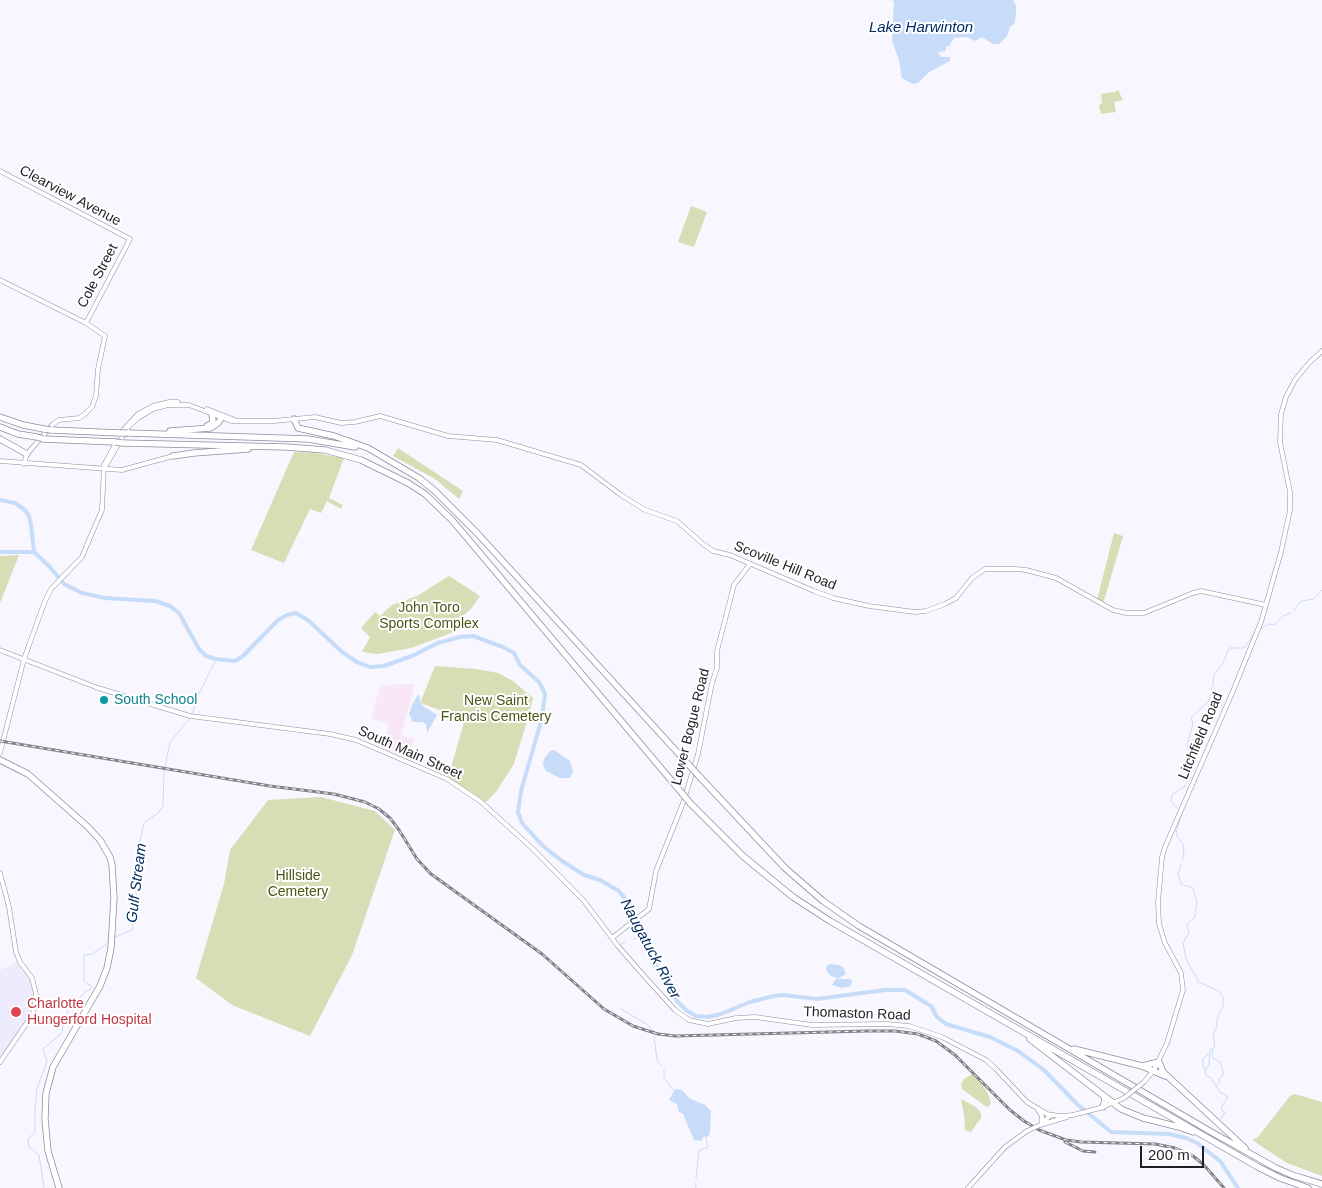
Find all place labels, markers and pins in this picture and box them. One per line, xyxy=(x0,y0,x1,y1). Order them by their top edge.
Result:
place label: South School xyxy=(114,692,197,708)
marker: South School xyxy=(98,694,110,706)
place label: Charlotte Hungerford Hospital xyxy=(27,996,152,1028)
marker: Charlotte Hungerford Hospital xyxy=(9,1005,23,1019)

